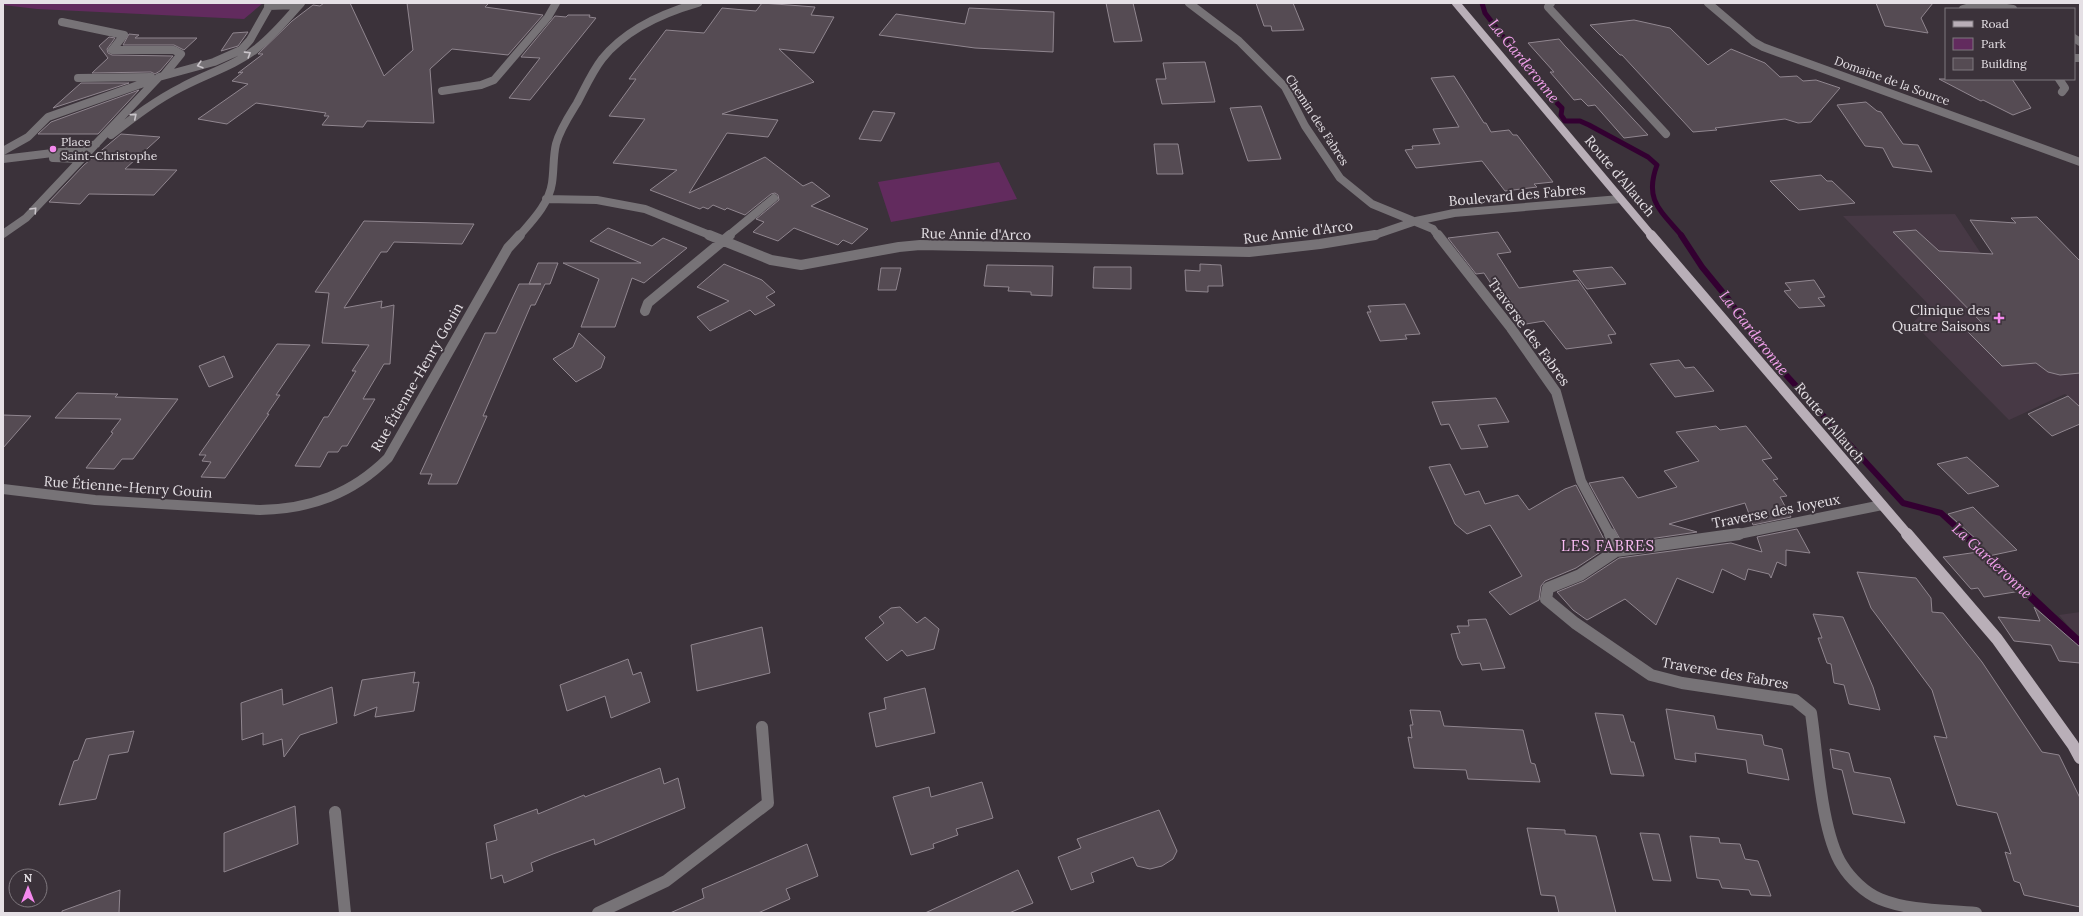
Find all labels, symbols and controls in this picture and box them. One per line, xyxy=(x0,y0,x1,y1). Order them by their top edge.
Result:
legend xyxy=(1945,8,2075,80)
water label: La Garderonne xyxy=(1485,15,1564,107)
text: Road xyxy=(1981,16,2009,31)
text: Park xyxy=(1981,36,2007,51)
one-way arrow xyxy=(244,51,251,59)
street label: Domaine de la Source xyxy=(1832,53,1952,109)
text: Building xyxy=(1981,56,2027,71)
one-way arrow xyxy=(197,60,204,69)
street label: Chemin des Fabres xyxy=(1282,71,1353,168)
one-way arrow xyxy=(129,114,137,121)
street label: Route d'Allauch xyxy=(1581,132,1659,220)
place label: Place Saint-Christophe xyxy=(61,134,158,163)
marker: Place Saint-Christophe xyxy=(48,144,58,154)
street label: Boulevard des Fabres xyxy=(1448,180,1586,210)
one-way arrow xyxy=(29,207,36,215)
street label: Rue Annie d'Arco xyxy=(1242,216,1354,248)
street label: Rue Annie d'Arco xyxy=(921,224,1031,244)
street label: Traverse des Fabres xyxy=(1484,275,1574,389)
water label: La Garderonne xyxy=(1715,286,1793,379)
street label: Rue Étienne-Henry Gouin xyxy=(367,299,467,455)
place label: Clinique des Quatre Saisons xyxy=(1892,301,1990,335)
marker: Clinique des Quatre Saisons xyxy=(1993,312,2005,324)
street label: Route d'Allauch xyxy=(1791,379,1869,467)
street label: Rue Étienne-Henry Gouin xyxy=(43,472,213,502)
street label: Traverse des Joyeux xyxy=(1710,490,1842,532)
water label: La Garderonne xyxy=(1948,519,2036,603)
district label: LES FABRES xyxy=(1561,536,1655,555)
street label: Traverse des Fabres xyxy=(1660,653,1790,693)
north arrow xyxy=(8,868,48,908)
text: N xyxy=(24,871,33,885)

